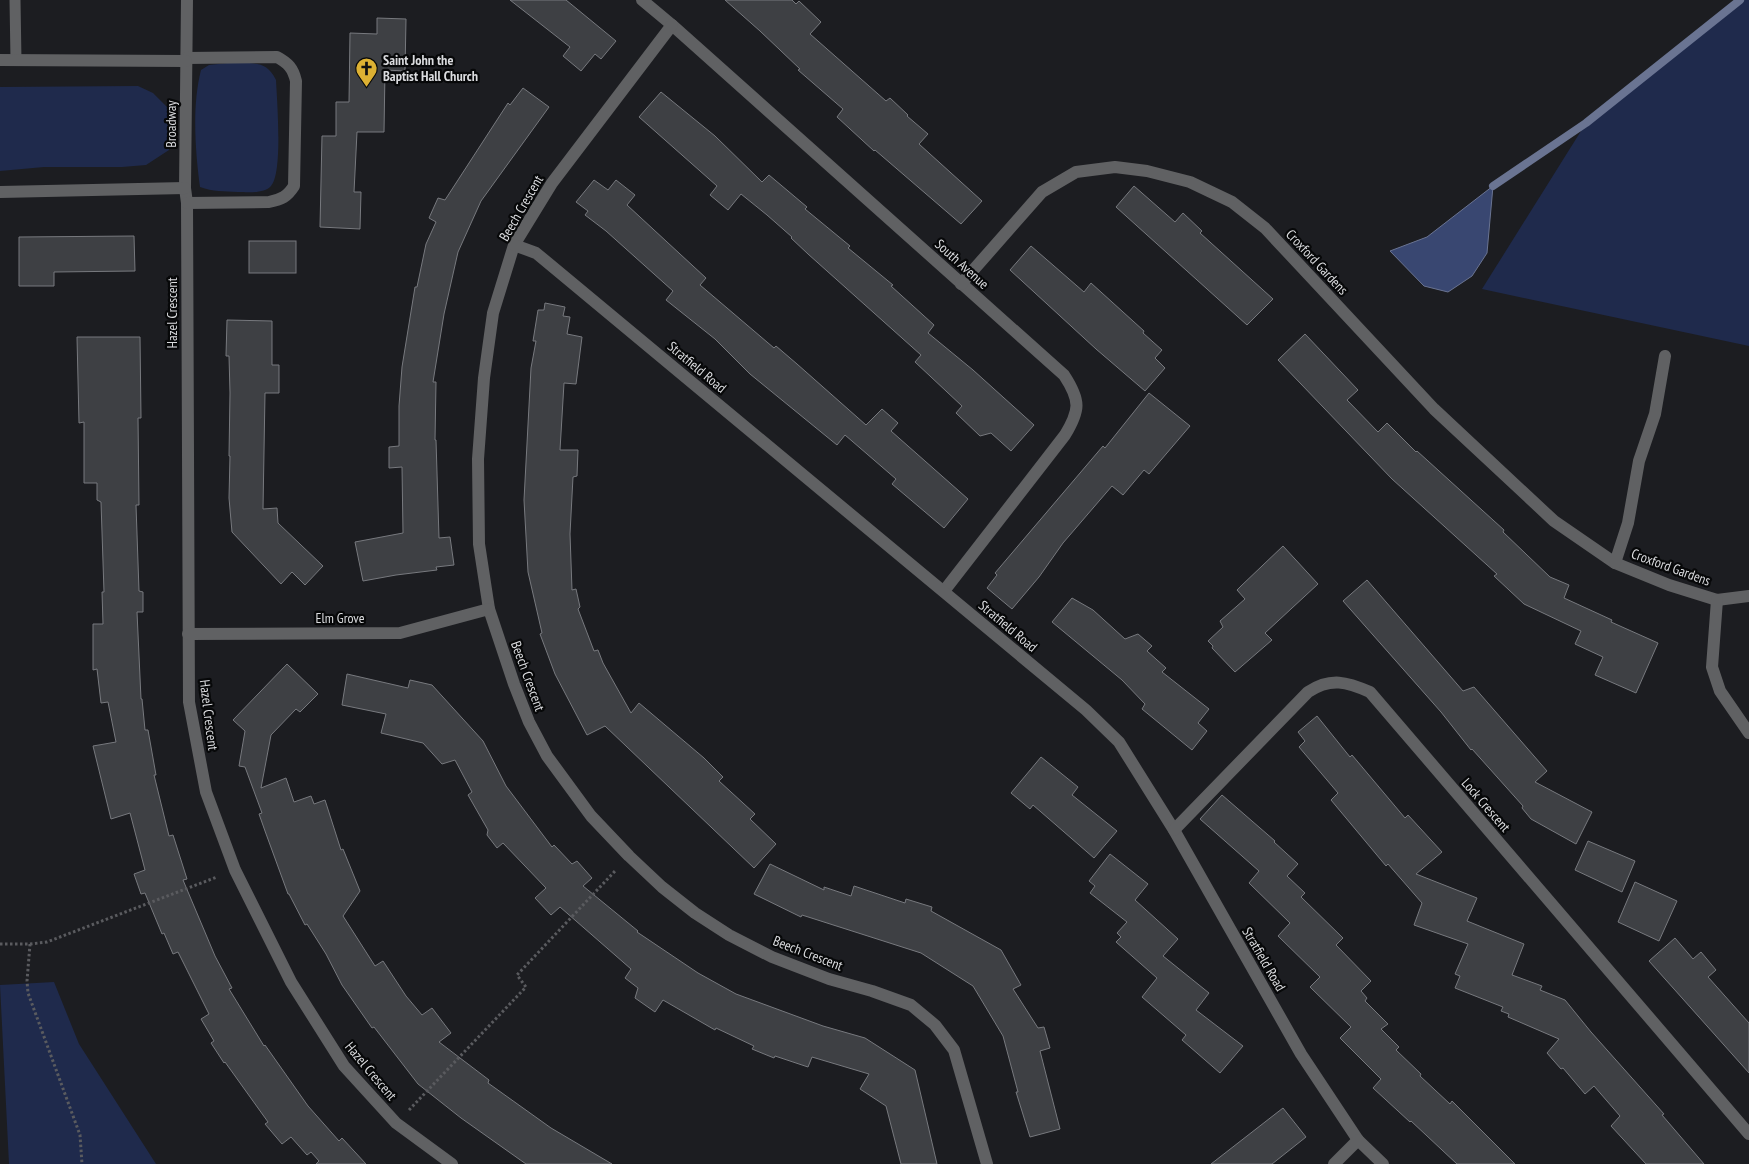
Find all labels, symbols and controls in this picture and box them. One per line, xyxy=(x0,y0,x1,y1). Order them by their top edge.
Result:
place label: Saint John the Baptist Hall Church xyxy=(383,51,478,85)
church icon: Saint John the Baptist Hall Church xyxy=(355,56,379,87)
street label: Broadway xyxy=(162,100,180,148)
street label: Beech Crescent xyxy=(495,172,547,244)
street label: Croxford Gardens xyxy=(1282,225,1352,299)
street label: South Avenue xyxy=(931,235,993,293)
street label: Hazel Crescent xyxy=(163,277,181,349)
street label: Stratfield Road xyxy=(664,337,730,397)
street label: Croxford Gardens xyxy=(1629,544,1713,590)
street label: Stratfield Road xyxy=(975,596,1041,656)
street label: Elm Grove xyxy=(315,609,365,627)
street label: Beech Crescent xyxy=(507,639,549,714)
street label: Hazel Crescent xyxy=(196,679,222,752)
street label: Lock Crescent xyxy=(1458,774,1514,836)
street label: Stratfield Road xyxy=(1238,924,1290,994)
street label: Beech Crescent xyxy=(771,931,846,975)
street label: Hazel Crescent xyxy=(341,1038,401,1104)

